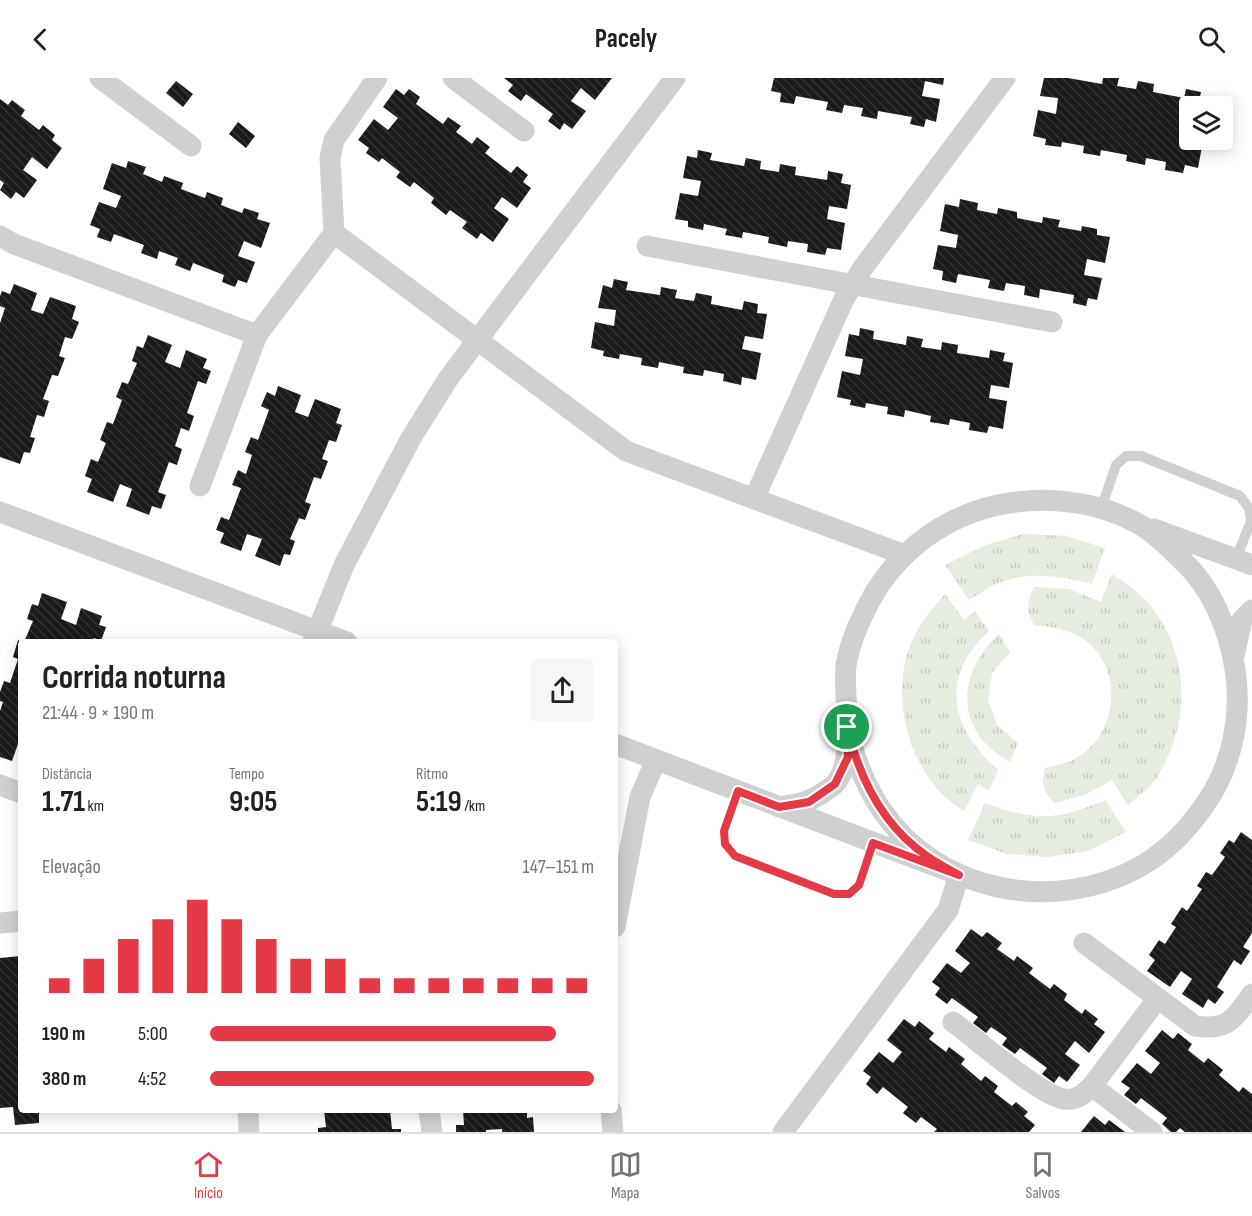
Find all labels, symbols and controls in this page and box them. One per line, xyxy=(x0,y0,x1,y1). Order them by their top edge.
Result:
icon: back xyxy=(24,23,57,56)
text: Pacely xyxy=(595,23,657,55)
icon: search xyxy=(1195,23,1228,56)
map controls xyxy=(1179,96,1233,150)
button: layers xyxy=(1179,96,1233,150)
text: Corrida noturna xyxy=(42,658,226,698)
button: share xyxy=(531,659,594,722)
text: 21:44 · 9 × 190 m xyxy=(42,701,154,725)
pin xyxy=(821,701,872,752)
icon: arrive xyxy=(830,710,863,743)
text: Distância xyxy=(42,765,92,784)
text: Tempo xyxy=(229,765,264,784)
text: Ritmo xyxy=(416,765,448,784)
text: 1.71 xyxy=(42,784,85,820)
text: 9:05 xyxy=(229,784,277,820)
text: 5:19 xyxy=(416,784,462,820)
text: km xyxy=(85,797,104,816)
text: /km xyxy=(462,797,485,816)
text: Elevação xyxy=(42,855,101,879)
text: 147–151 m xyxy=(523,855,594,879)
text: 190 m xyxy=(42,1022,85,1046)
text: 5:00 xyxy=(138,1022,168,1046)
text: 380 m xyxy=(42,1067,86,1091)
text: 4:52 xyxy=(138,1067,166,1091)
tab: Início xyxy=(192,1148,225,1203)
tab: Mapa xyxy=(609,1148,642,1203)
tab: Salvos xyxy=(1026,1148,1060,1203)

